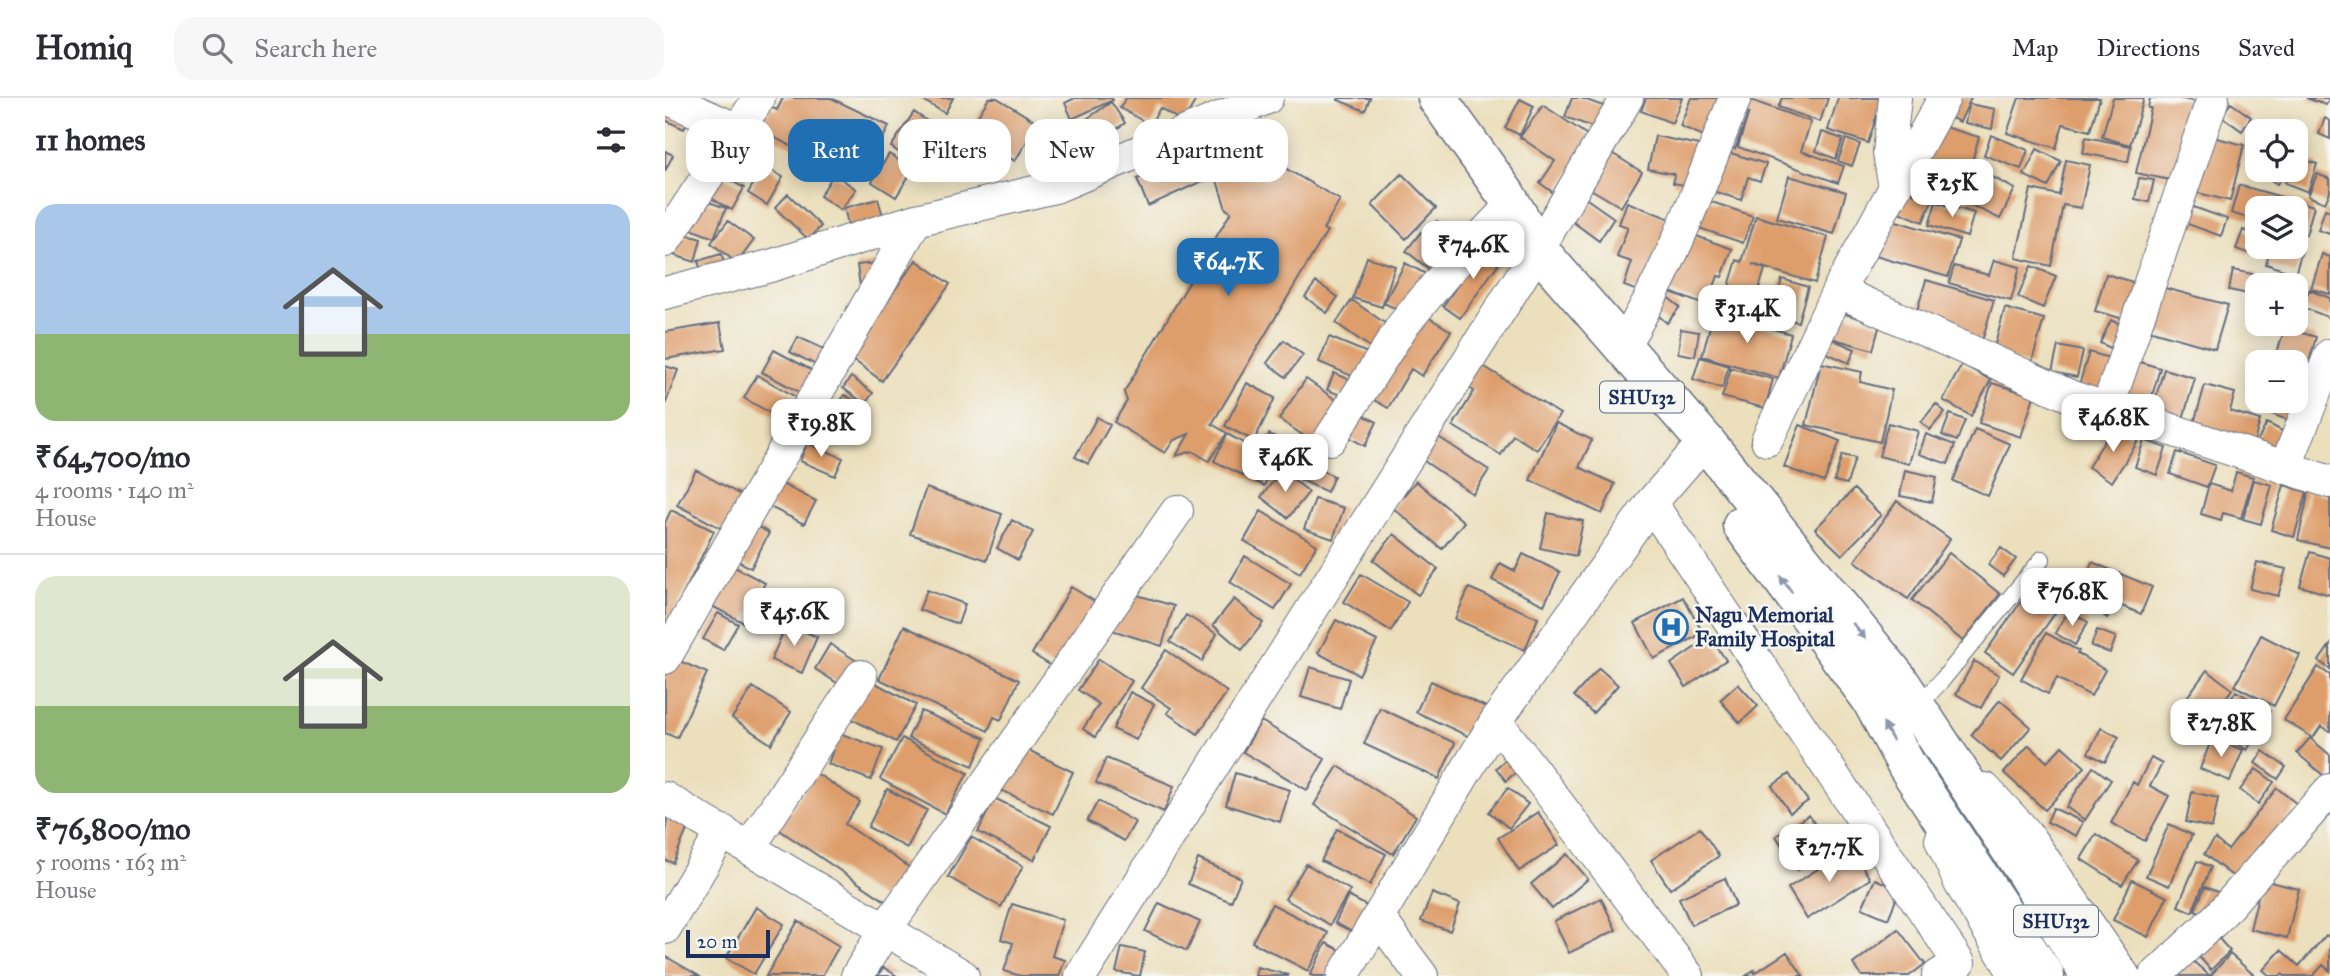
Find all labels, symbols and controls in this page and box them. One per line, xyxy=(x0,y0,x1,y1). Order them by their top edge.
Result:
search box xyxy=(174,17,664,80)
text: Homiq xyxy=(35,28,132,68)
icon: search xyxy=(198,29,236,67)
text: Search here xyxy=(254,32,377,64)
text: Map xyxy=(2012,33,2059,63)
text: Directions xyxy=(2097,33,2200,63)
text: Saved xyxy=(2238,33,2295,63)
chip: Buy xyxy=(686,119,774,182)
chip: Rent xyxy=(788,119,884,182)
chip: Filters xyxy=(898,119,1011,182)
chip: New xyxy=(1025,119,1119,182)
chip: Apartment xyxy=(1133,119,1288,182)
map controls xyxy=(2245,119,2308,413)
button: locate xyxy=(2245,119,2308,182)
icon: filters xyxy=(592,121,630,159)
text: 11 homes xyxy=(35,122,146,158)
pin: ₹25K xyxy=(1911,159,1993,219)
text: ₹25K xyxy=(1926,168,1978,196)
button: layers xyxy=(2245,196,2308,259)
pin: ₹74.6K xyxy=(1416,222,1530,281)
text: ₹74.6K xyxy=(1437,230,1509,258)
pin: ₹64.7K xyxy=(1171,238,1285,298)
text: ₹64.7K xyxy=(1193,247,1263,275)
icon: home xyxy=(270,249,396,375)
button: + xyxy=(2245,273,2308,336)
pin: ₹31.4K xyxy=(1690,286,1804,345)
text: ₹31.4K xyxy=(1714,294,1780,322)
button: − xyxy=(2245,350,2308,413)
road number: SHU132 xyxy=(1600,382,1684,412)
pin: ₹46.8K xyxy=(2056,394,2170,454)
pin: ₹19.8K xyxy=(764,400,878,459)
text: ₹46.8K xyxy=(2077,403,2149,431)
text: ₹19.8K xyxy=(787,408,855,436)
pin: ₹46K xyxy=(1244,434,1326,494)
text: ₹64,700/mo xyxy=(35,439,190,475)
text: ₹46K xyxy=(1258,443,1312,471)
text: 4 rooms · 140 m² xyxy=(35,476,194,504)
text: House xyxy=(35,504,97,532)
pin: ₹76.8K xyxy=(2015,568,2129,628)
one-way arrow xyxy=(1779,575,1793,593)
text: ₹76.8K xyxy=(2037,577,2107,605)
pin: ₹45.6K xyxy=(737,588,851,648)
text: ₹45.6K xyxy=(760,597,828,625)
place label: Nagu Memorial Family Hospital xyxy=(1695,602,1836,652)
hospital icon: Nagu Memorial Family Hospital xyxy=(1652,608,1690,646)
icon: home xyxy=(270,621,396,747)
one-way arrow xyxy=(1852,621,1867,639)
pin: ₹27.8K xyxy=(2164,700,2278,759)
text: ₹27.8K xyxy=(2186,708,2256,736)
one-way arrow xyxy=(1882,722,1894,742)
text: ₹76,800/mo xyxy=(35,811,191,847)
pin: ₹27.7K xyxy=(1772,824,1886,884)
text: ₹27.7K xyxy=(1795,833,1863,861)
text: 5 rooms · 163 m² xyxy=(35,848,186,876)
text: House xyxy=(35,876,97,904)
road number: SHU132 xyxy=(2014,906,2098,936)
scale bar xyxy=(686,927,770,959)
text: 20 m xyxy=(697,930,738,953)

